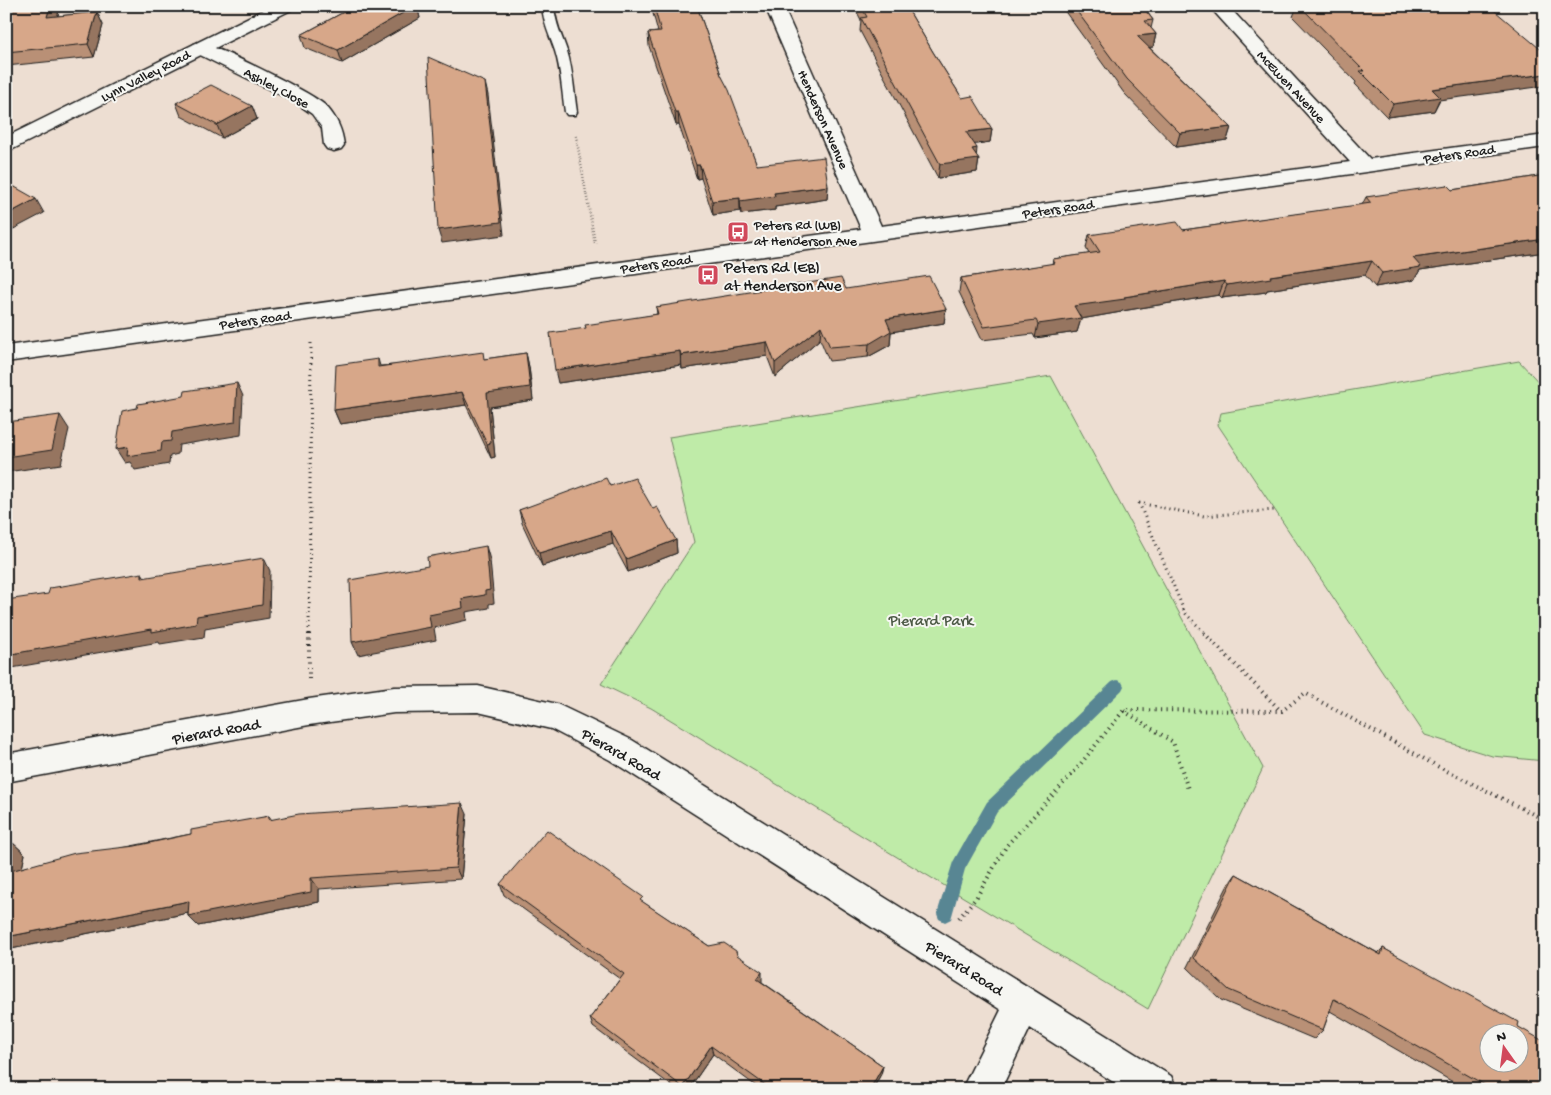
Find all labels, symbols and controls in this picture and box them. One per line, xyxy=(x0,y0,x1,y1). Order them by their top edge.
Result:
street label: Lynn Valley Road xyxy=(98,47,195,107)
street label: McEwen Avenue xyxy=(1252,48,1329,128)
street label: Ashley Close xyxy=(240,65,312,114)
street label: Henderson Avenue xyxy=(792,68,852,173)
street label: Peters Road xyxy=(1422,142,1498,169)
street label: Peters Road xyxy=(1021,197,1097,224)
place label: Peters Rd (WB) at Henderson Ave xyxy=(753,218,858,251)
bus stop icon: Peters Rd (WB) at Henderson Ave xyxy=(726,220,750,244)
street label: Peters Road xyxy=(619,252,695,279)
place label: Peters Rd (EB) at Henderson Ave xyxy=(723,260,843,297)
bus stop icon: Peters Rd (EB) at Henderson Ave xyxy=(696,263,720,287)
street label: Peters Road xyxy=(218,308,294,335)
park label: Pierard Park xyxy=(888,613,975,632)
street label: Pierard Road xyxy=(170,716,264,751)
street label: Pierard Road xyxy=(576,725,665,787)
street label: Pierard Road xyxy=(920,938,1007,1002)
north arrow xyxy=(1478,1022,1528,1072)
text: N xyxy=(1495,1028,1508,1047)

